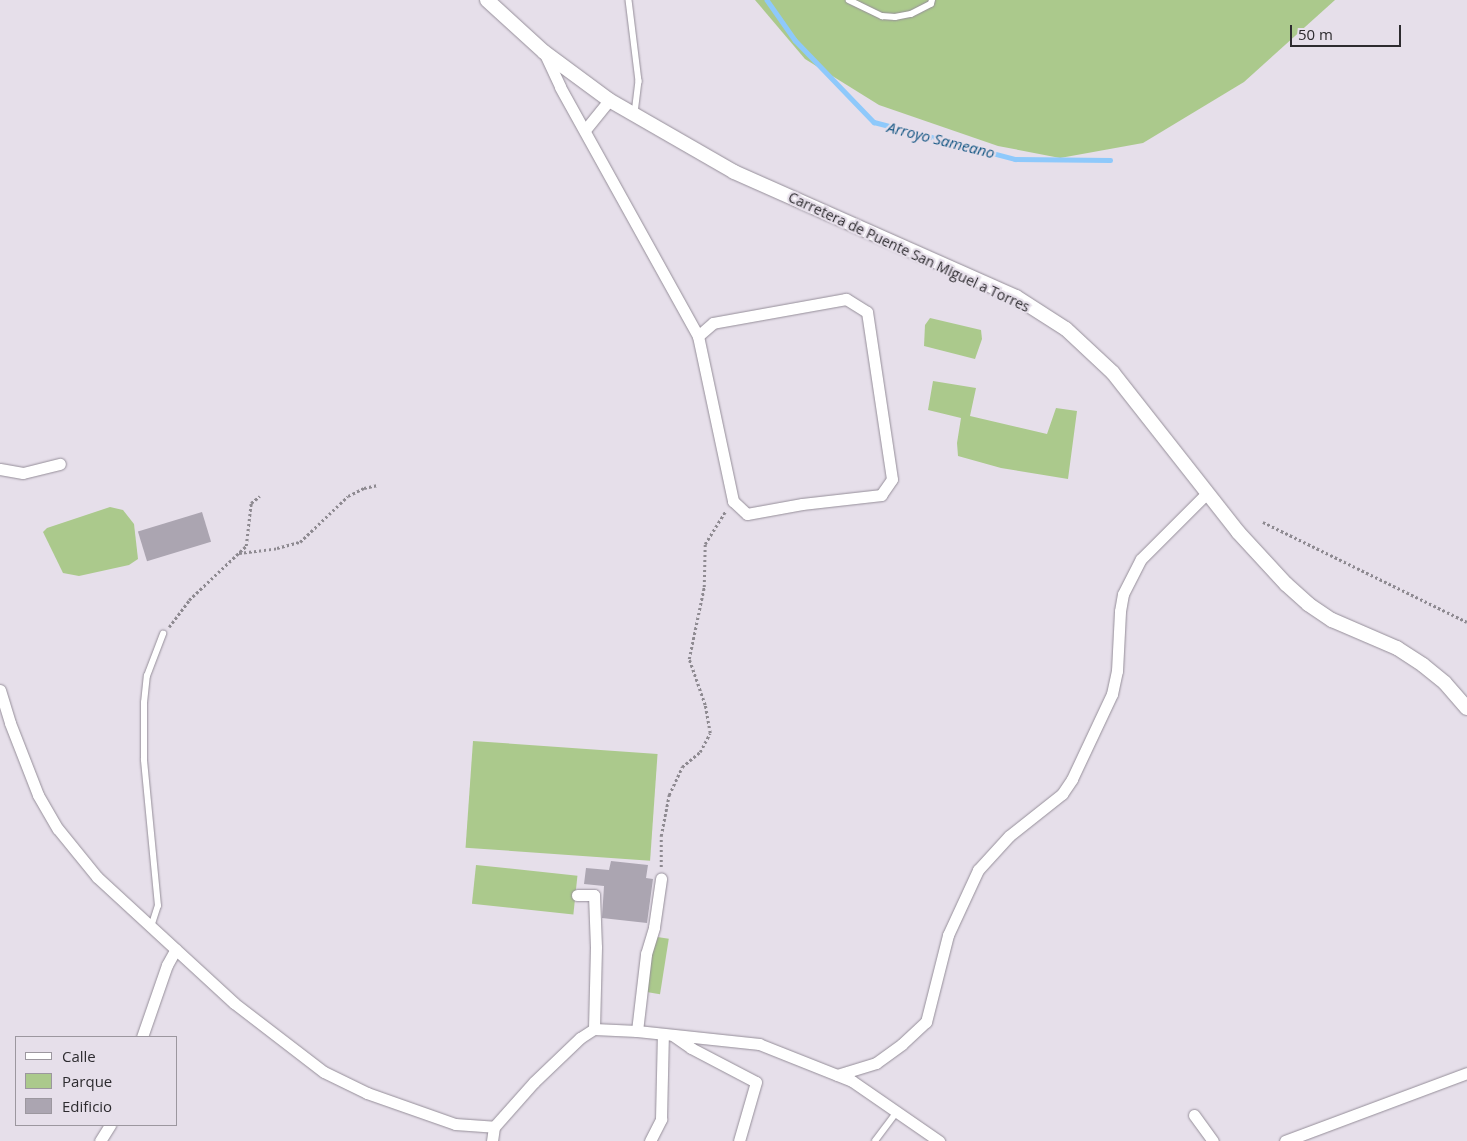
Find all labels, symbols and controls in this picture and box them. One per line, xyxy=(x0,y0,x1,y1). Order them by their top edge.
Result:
scale bar xyxy=(1292,15,1403,47)
text: 50 m xyxy=(1298,24,1333,44)
water label: Arroyo Sameano xyxy=(885,118,997,162)
street label: Carretera de Puente San Miguel a Torres xyxy=(786,189,1032,315)
legend xyxy=(15,1036,178,1126)
text: Calle xyxy=(62,1046,96,1066)
text: Parque xyxy=(62,1071,112,1091)
text: Edificio xyxy=(62,1096,112,1116)

